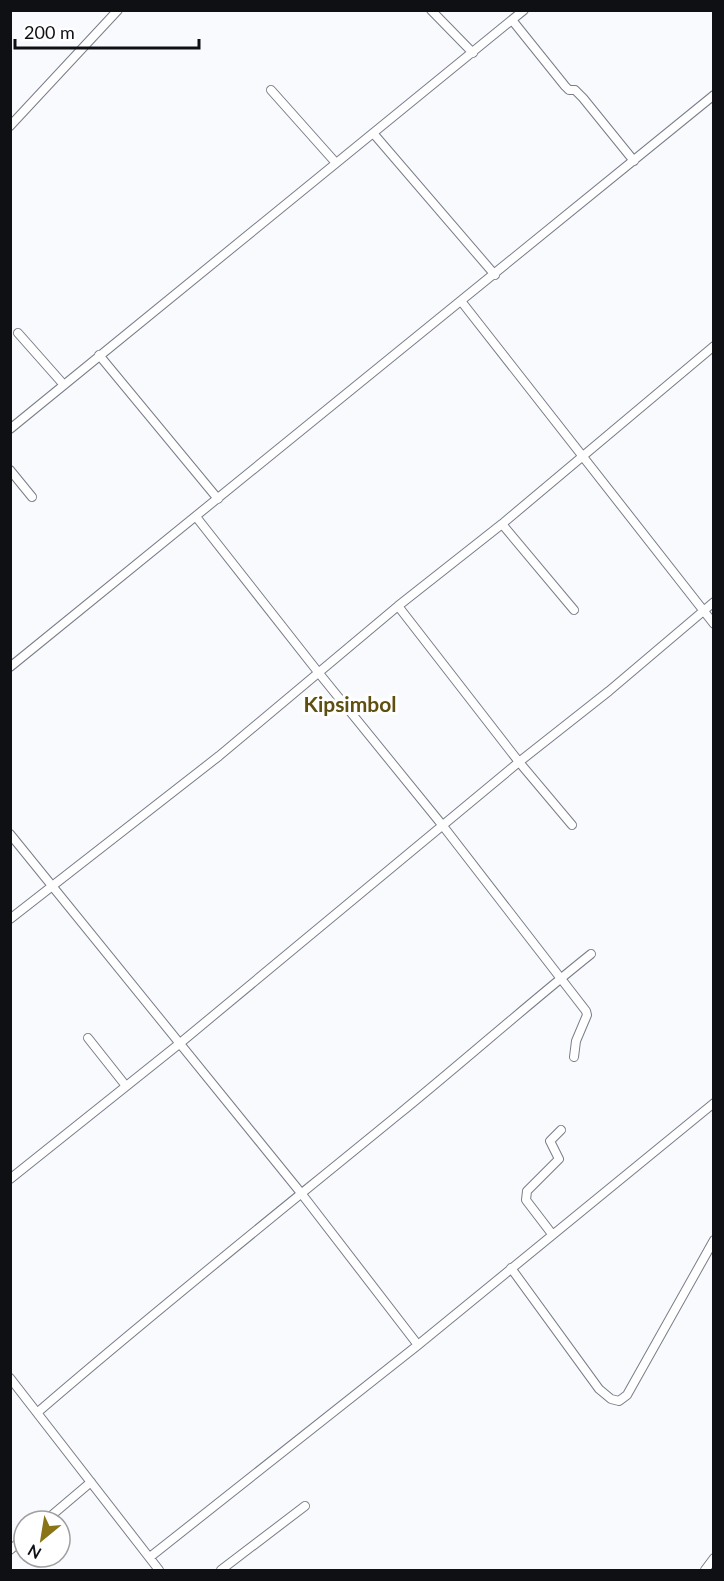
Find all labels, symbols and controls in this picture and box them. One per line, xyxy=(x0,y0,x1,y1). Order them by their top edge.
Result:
scale bar xyxy=(15,12,200,50)
text: 200 m xyxy=(24,21,75,43)
district label: Kipsimbol xyxy=(303,691,397,716)
north arrow xyxy=(12,1509,72,1569)
text: N xyxy=(24,1541,44,1564)

